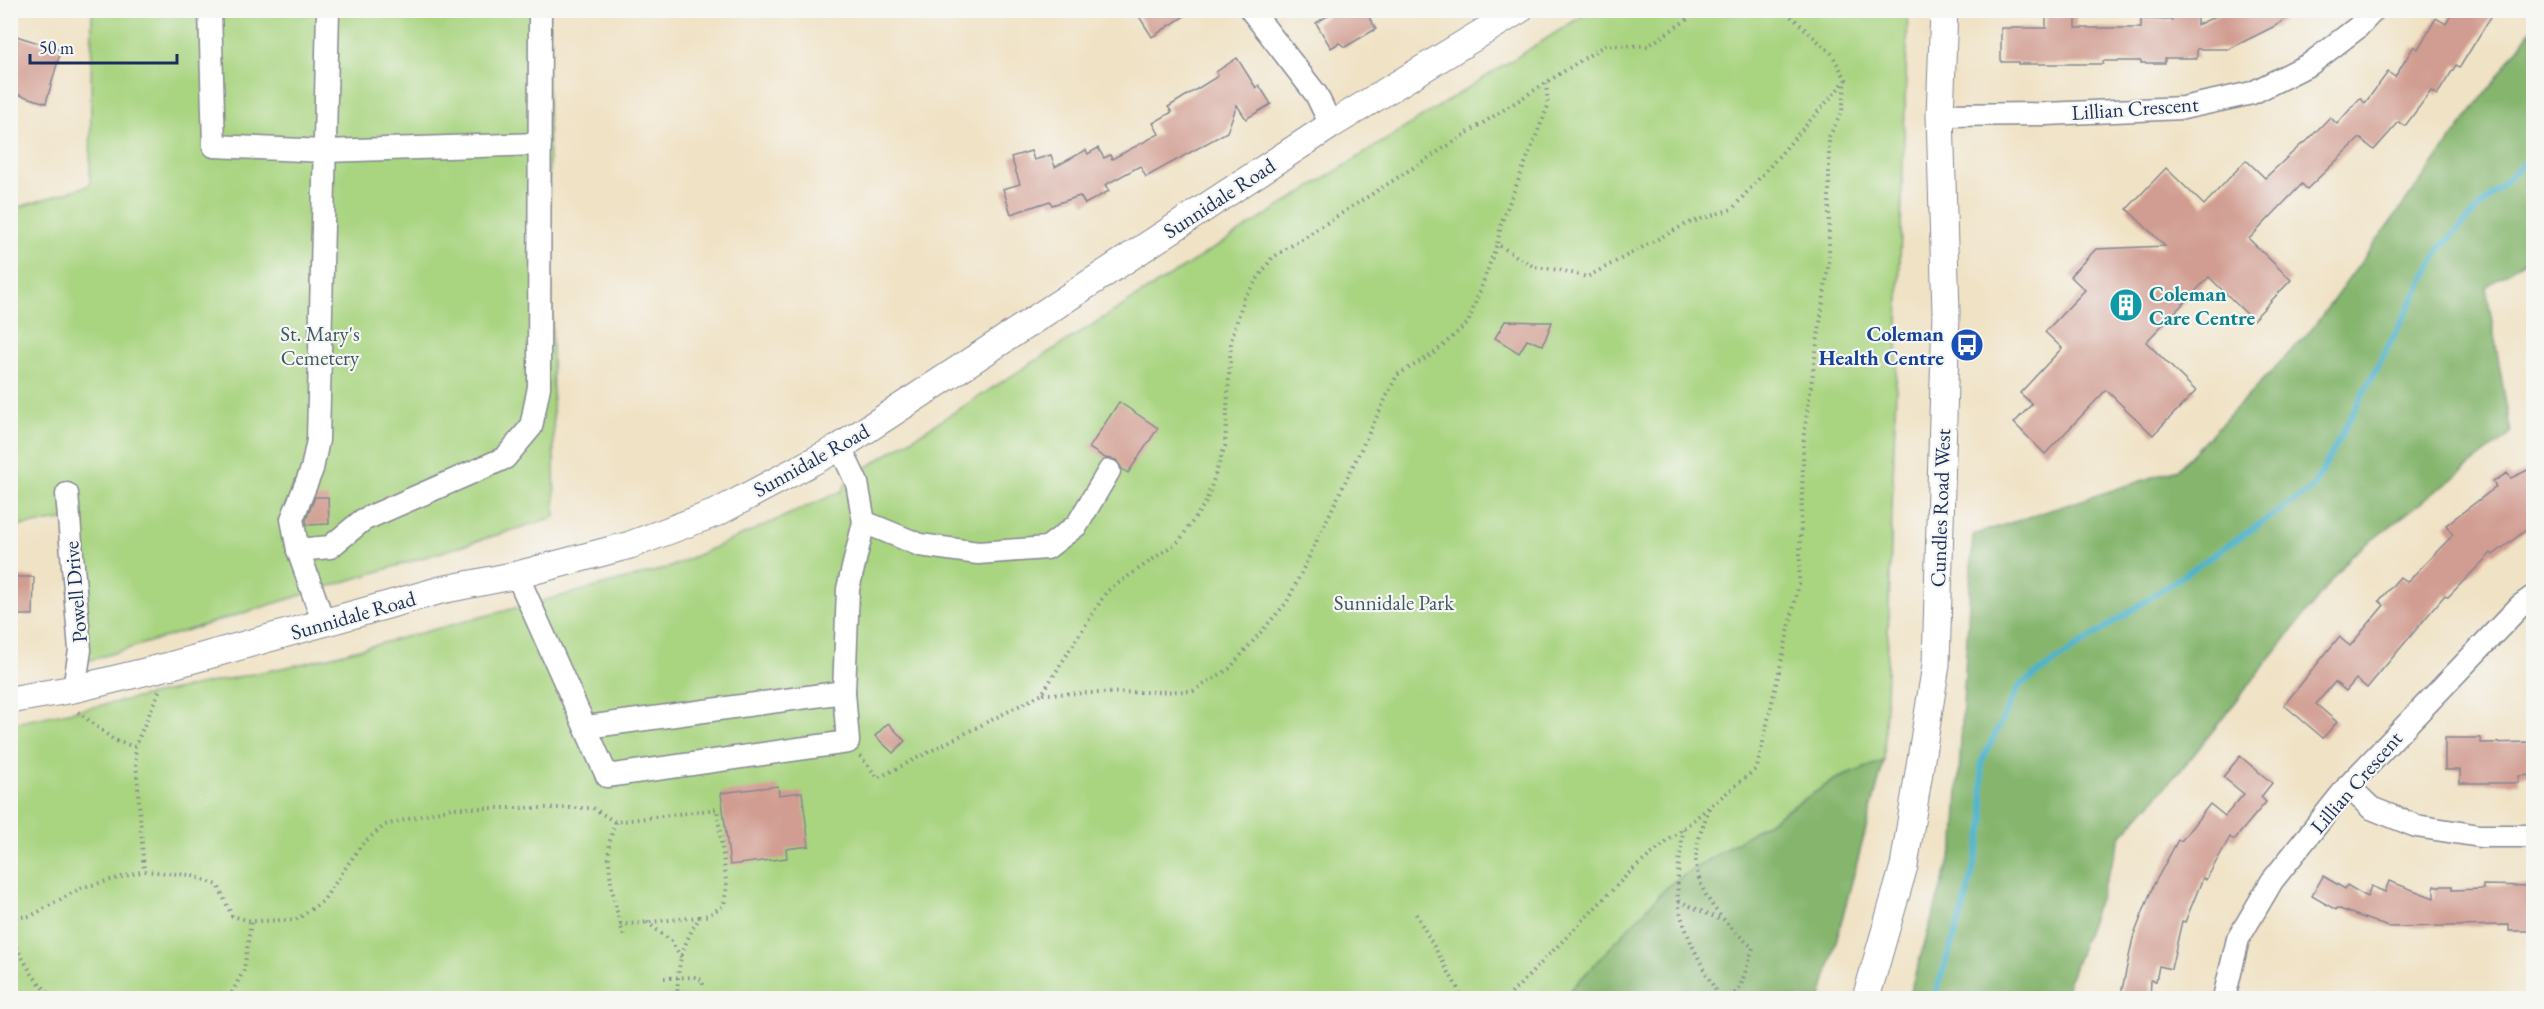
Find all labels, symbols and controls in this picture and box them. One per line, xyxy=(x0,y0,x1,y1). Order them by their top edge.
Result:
scale bar xyxy=(30,27,177,65)
text: 50 m xyxy=(39,36,74,59)
street label: Lillian Crescent xyxy=(2071,90,2200,126)
street label: Sunnidale Road xyxy=(1158,151,1281,244)
place label: Coleman Care Centre xyxy=(2149,280,2255,331)
building icon: Coleman Care Centre xyxy=(2108,287,2144,323)
park label: St. Mary's Cemetery xyxy=(280,320,360,371)
place label: Coleman Health Centre xyxy=(1819,320,1944,371)
bus stop icon: Coleman Health Centre xyxy=(1949,327,1985,363)
street label: Sunnidale Road xyxy=(748,417,874,503)
street label: Cundles Road West xyxy=(1924,428,1956,588)
street label: Powell Drive xyxy=(57,540,93,644)
street label: Sunnidale Road xyxy=(287,584,419,646)
park label: Sunnidale Park xyxy=(1334,589,1455,616)
street label: Lillian Crescent xyxy=(2304,725,2408,839)

